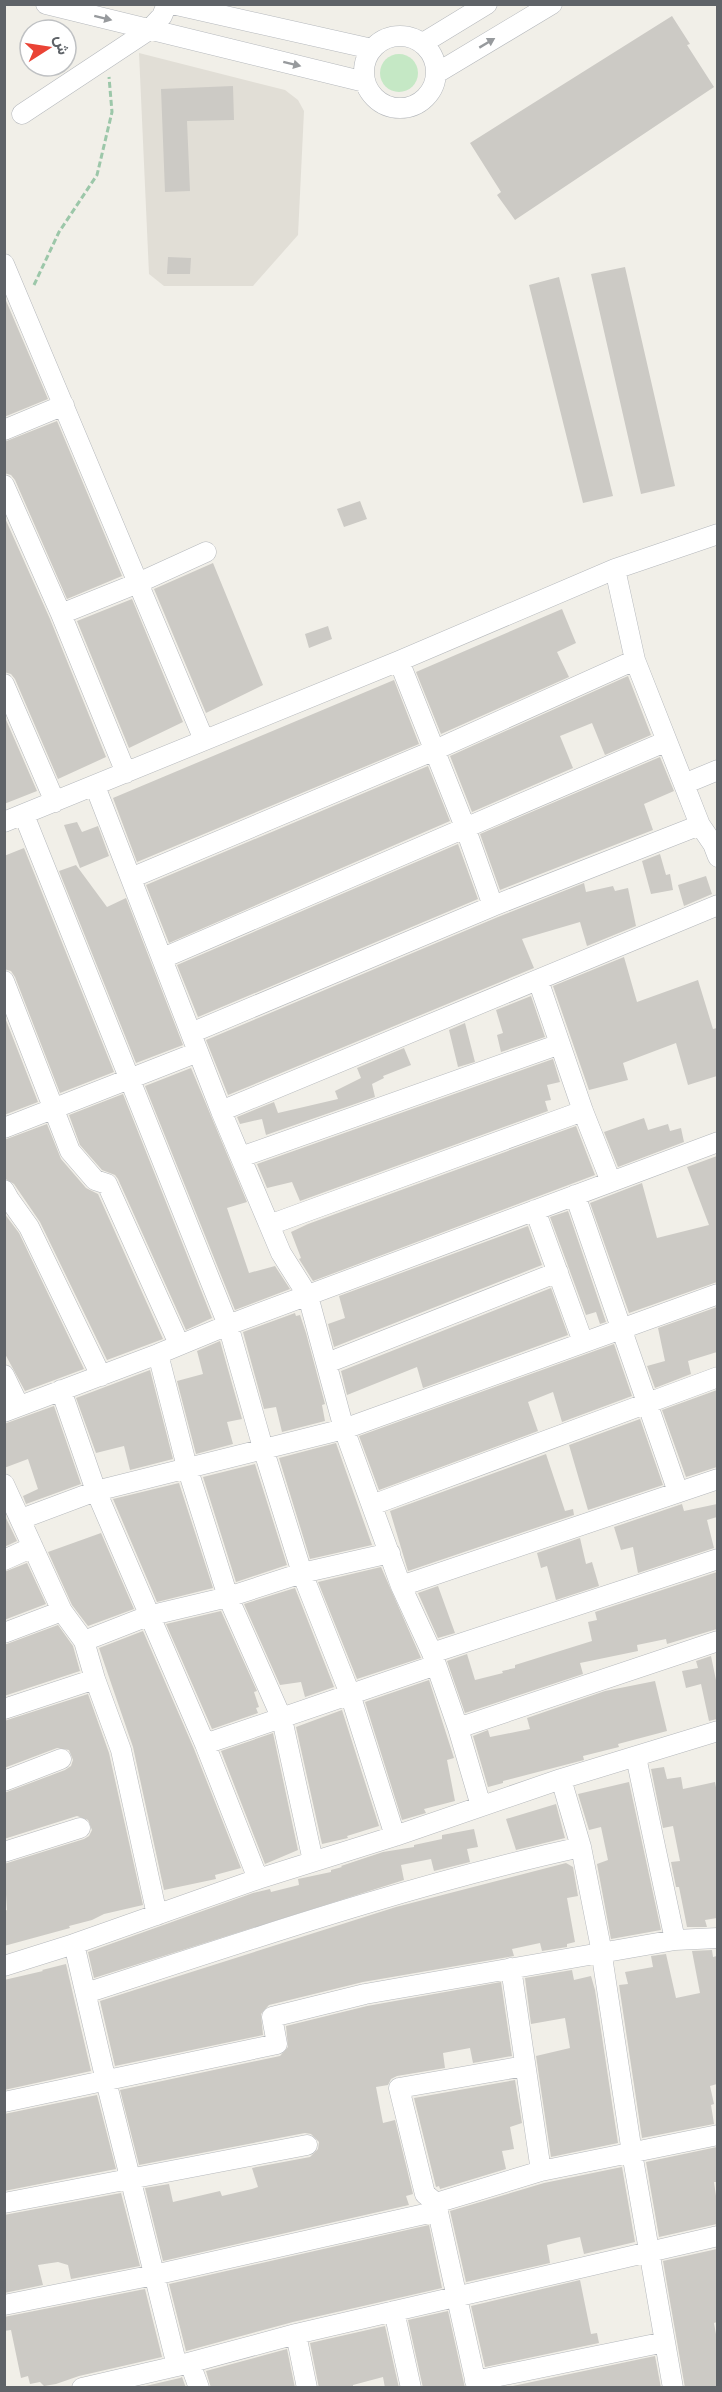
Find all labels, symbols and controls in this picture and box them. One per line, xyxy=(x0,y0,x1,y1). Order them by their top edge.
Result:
one-way arrow xyxy=(93,14,112,24)
north arrow xyxy=(18,18,78,78)
text: ش xyxy=(50,33,74,57)
one-way arrow xyxy=(479,38,495,49)
one-way arrow xyxy=(283,60,302,69)

